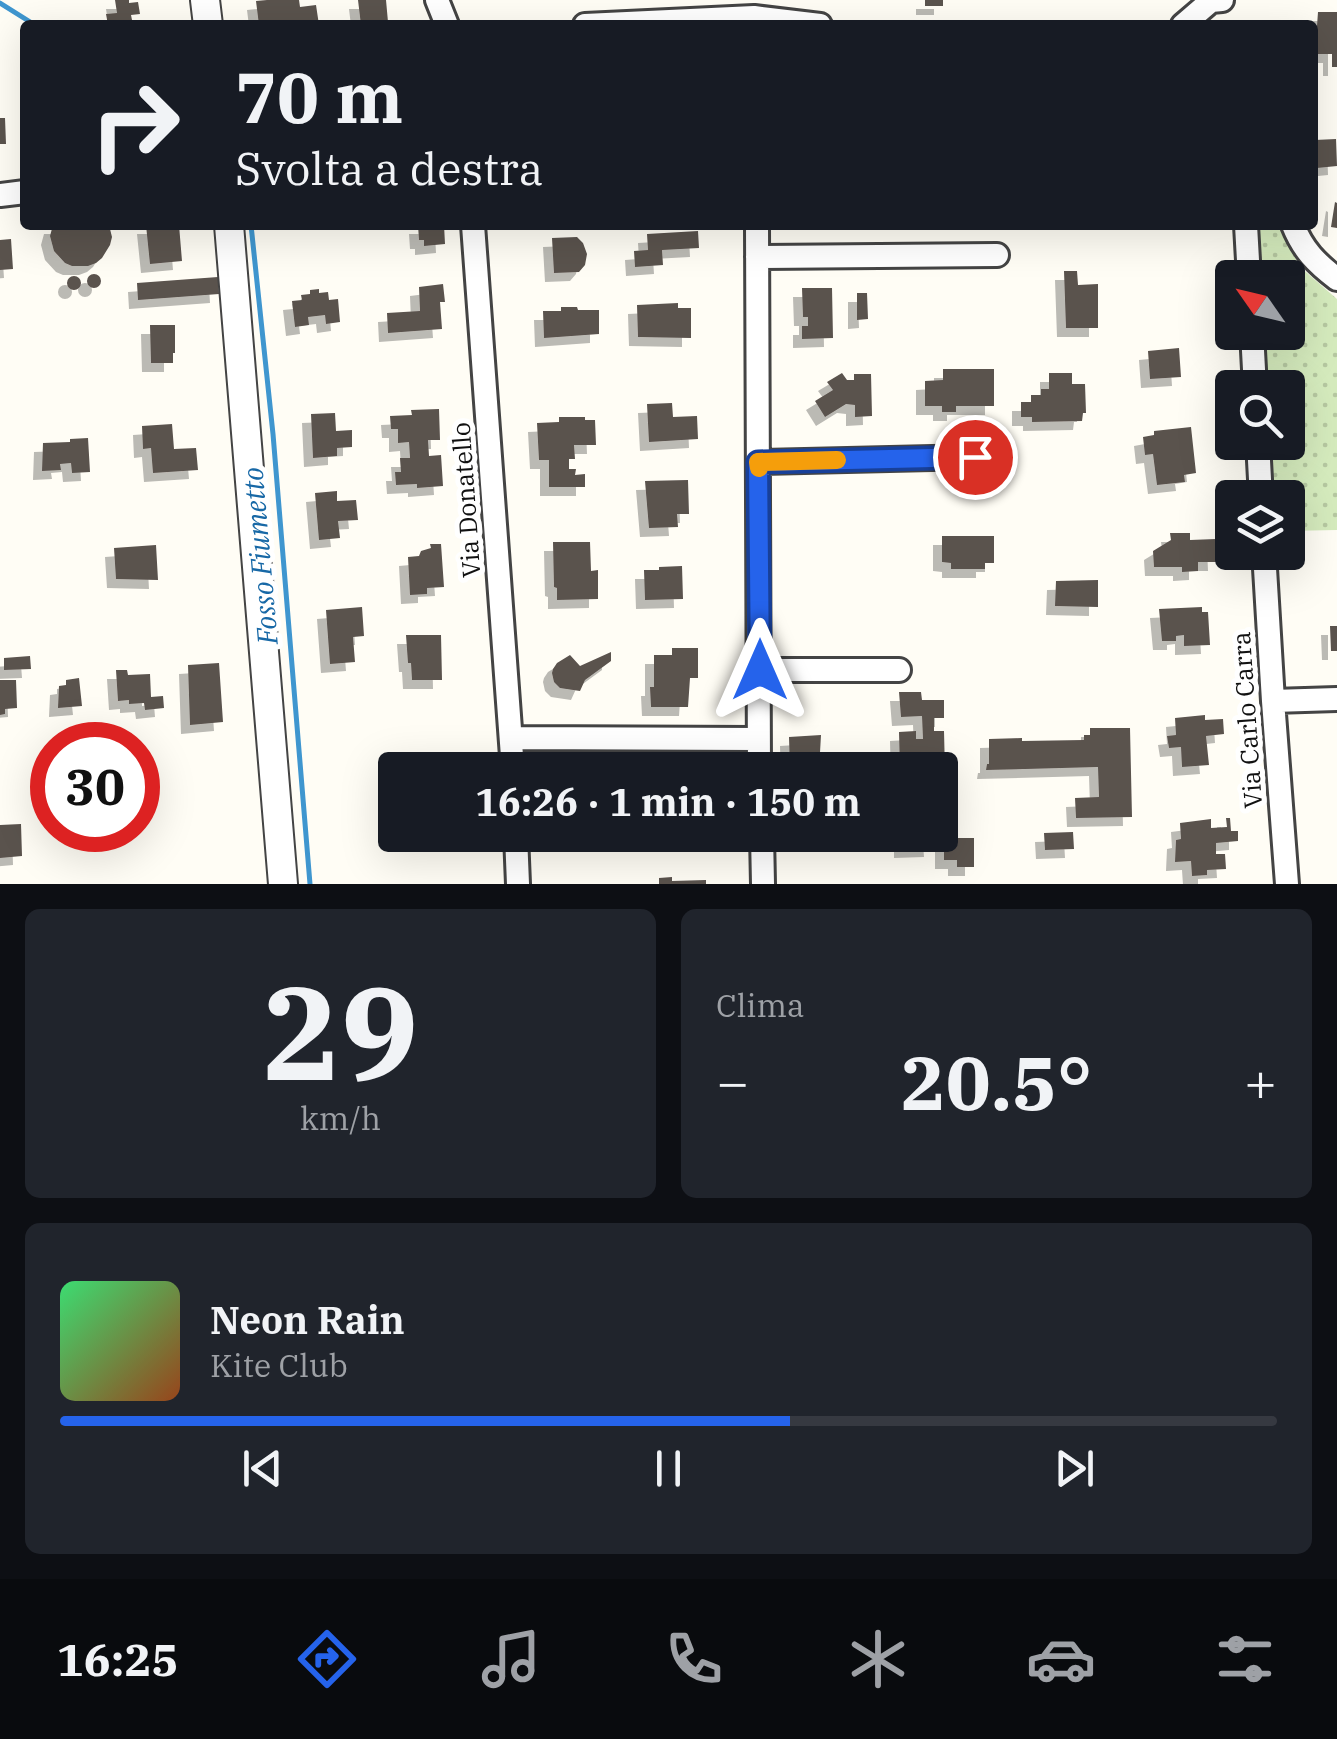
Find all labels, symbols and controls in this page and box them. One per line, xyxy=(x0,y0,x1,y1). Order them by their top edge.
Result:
text: 70 m xyxy=(235,51,403,142)
icon: right xyxy=(70,60,200,190)
text: Svolta a destra xyxy=(235,139,543,197)
north arrow xyxy=(1215,260,1305,350)
map controls xyxy=(1215,260,1305,570)
button: search xyxy=(1215,370,1305,460)
pin xyxy=(933,415,1018,500)
street label: Via Donatello xyxy=(444,421,487,579)
icon: arrive xyxy=(948,430,1003,485)
water label: Fosso Fiumetto xyxy=(233,466,286,647)
button: layers xyxy=(1215,480,1305,570)
position arrow xyxy=(708,618,812,722)
street label: Via Carlo Carra xyxy=(1224,631,1269,809)
speed limit sign: 30 xyxy=(30,722,160,852)
text: 16:26 · 1 min · 150 m xyxy=(475,777,861,826)
text: 29 xyxy=(262,947,419,1116)
text: Clima xyxy=(716,984,804,1026)
text: 20.5° xyxy=(901,1033,1092,1131)
text: − xyxy=(716,1046,749,1117)
text: + xyxy=(1244,1046,1277,1117)
text: km/h xyxy=(300,1097,381,1139)
text: Neon Rain xyxy=(210,1295,405,1344)
text: Kite Club xyxy=(210,1344,348,1386)
icon: previous xyxy=(235,1441,290,1496)
icon: pause xyxy=(641,1441,696,1496)
icon: next xyxy=(1047,1441,1102,1496)
icon: directions xyxy=(292,1624,362,1694)
icon: music xyxy=(476,1624,546,1694)
icon: phone xyxy=(659,1624,729,1694)
icon: climate xyxy=(843,1624,913,1694)
icon: car xyxy=(1026,1624,1096,1694)
icon: filters xyxy=(1210,1624,1280,1694)
text: 16:25 xyxy=(57,1630,178,1688)

